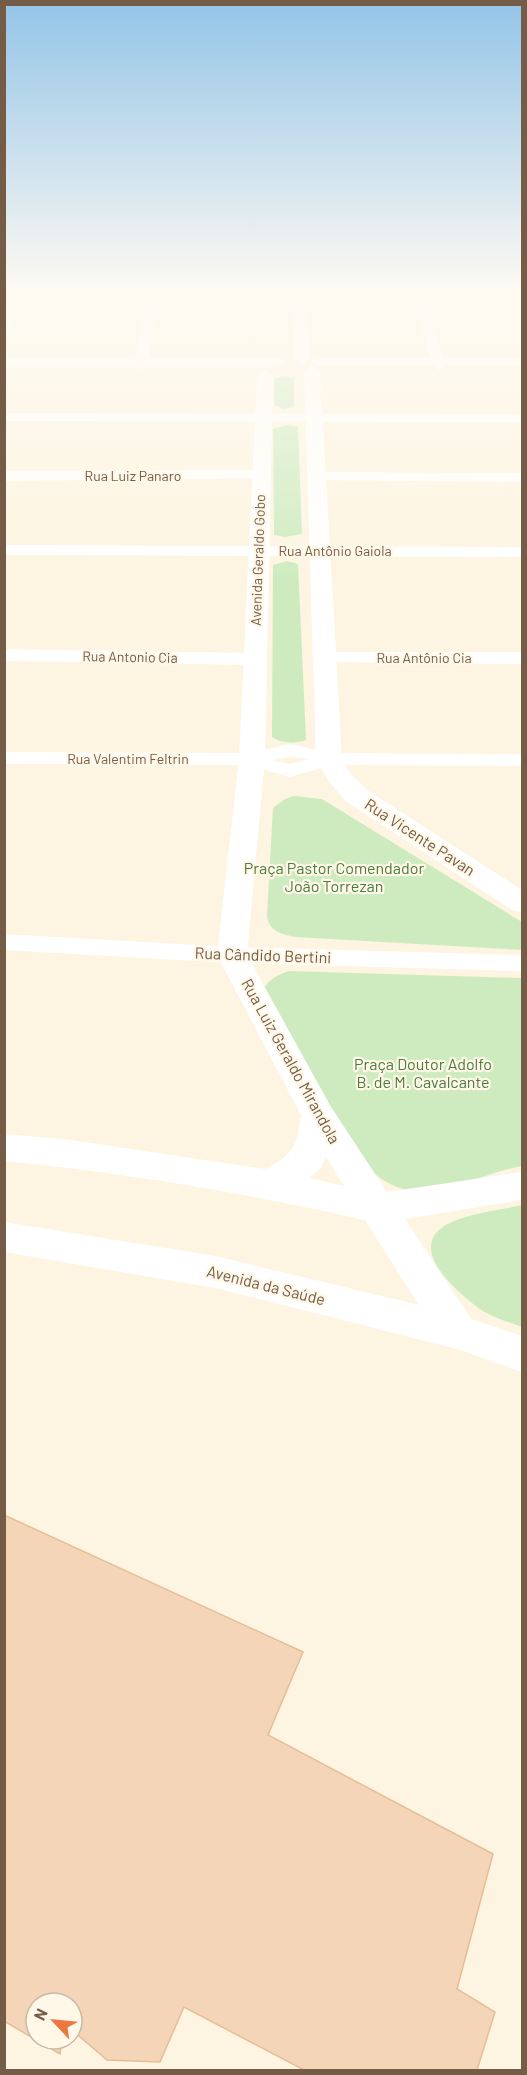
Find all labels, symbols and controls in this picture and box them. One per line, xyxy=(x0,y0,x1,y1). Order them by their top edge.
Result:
street label: Rua Luiz Panaro xyxy=(85,467,181,484)
street label: Avenida Geraldo Gobo xyxy=(247,494,268,626)
street label: Rua Antônio Gaiola xyxy=(278,542,392,559)
street label: Rua Antonio Cia xyxy=(82,647,178,666)
street label: Rua Antônio Cia xyxy=(376,649,472,666)
street label: Rua Valentim Feltrin xyxy=(67,750,189,767)
street label: Rua Vicente Pavan xyxy=(362,794,479,879)
park label: Praça Pastor Comendador João Torrezan xyxy=(244,858,424,895)
street label: Rua Cândido Bertini xyxy=(194,943,332,966)
street label: Rua Luiz Geraldo Mirandola xyxy=(238,975,345,1147)
park label: Praça Doutor Adolfo B. de M. Cavalcante xyxy=(354,1054,492,1091)
street label: Avenida da Saúde xyxy=(205,1261,327,1308)
north arrow xyxy=(24,1991,84,2051)
text: N xyxy=(29,2005,51,2023)

